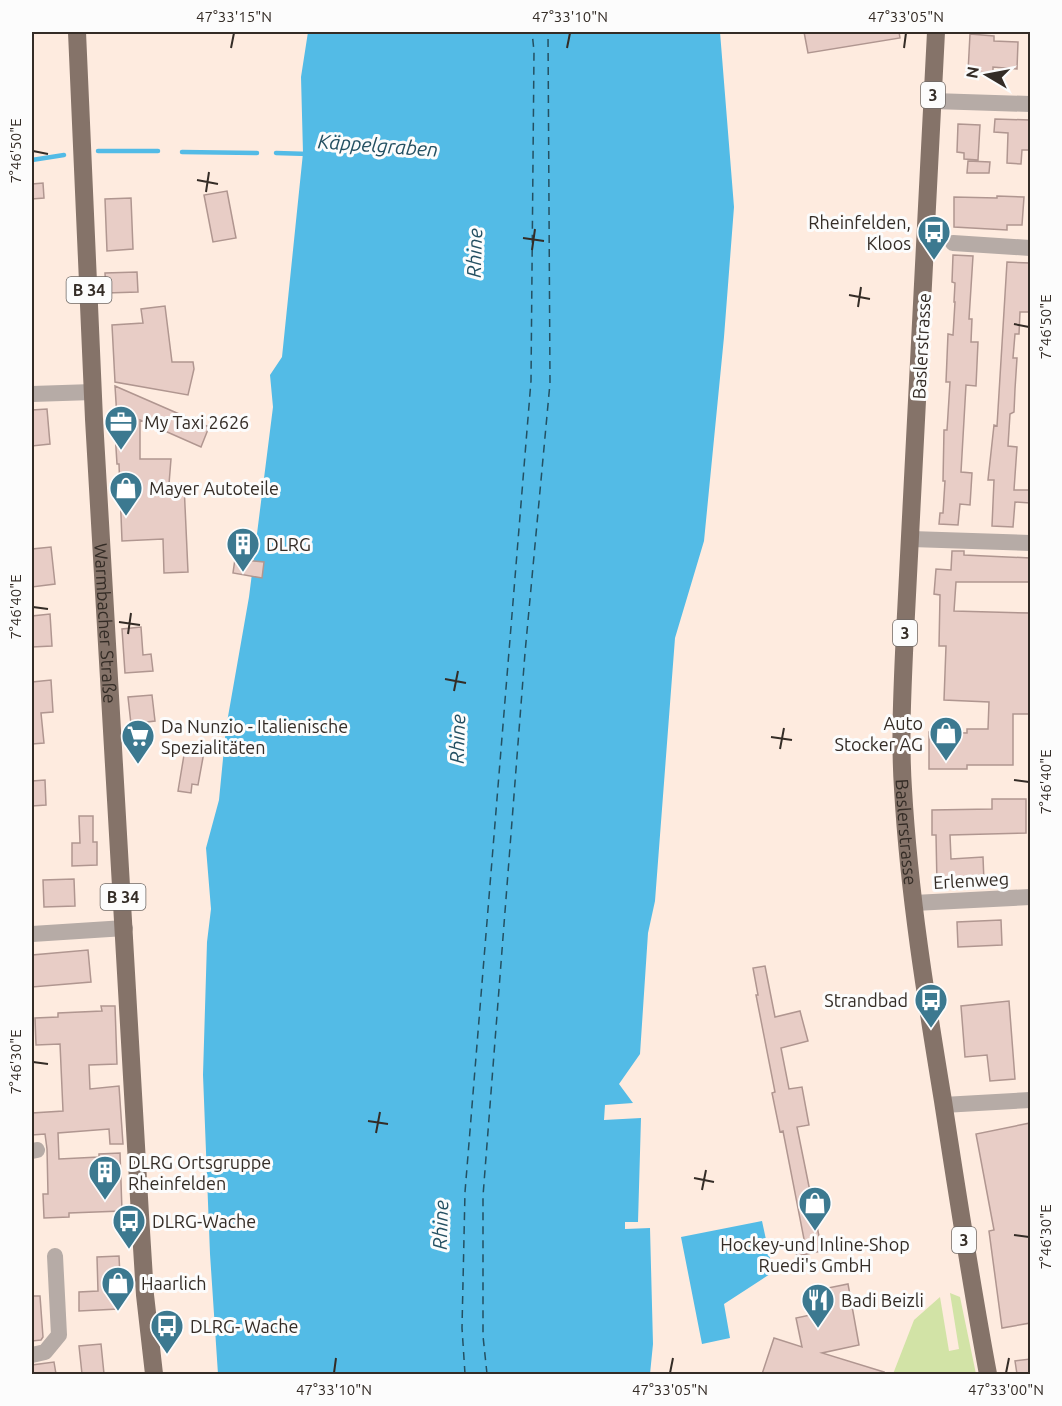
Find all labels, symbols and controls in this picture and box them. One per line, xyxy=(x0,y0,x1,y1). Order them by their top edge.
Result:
text: 47°33'15"N xyxy=(196,8,272,25)
text: 47°33'10"N xyxy=(532,8,608,25)
text: 47°33'05"N xyxy=(868,8,944,25)
north arrow xyxy=(957,45,1017,105)
text: N xyxy=(962,65,982,80)
road number: 3 xyxy=(921,82,945,108)
text: 7°46'50"E xyxy=(7,118,24,184)
water label: Käppelgraben xyxy=(317,129,439,161)
place label: Rheinfelden, Kloos xyxy=(808,212,911,253)
bus stop icon: Rheinfelden, Kloos xyxy=(916,214,952,261)
water label: Rhine xyxy=(462,228,486,278)
road number: B 34 xyxy=(66,277,112,303)
street label: Baslerstrasse xyxy=(908,292,934,400)
text: 7°46'50"E xyxy=(1037,294,1054,360)
office icon: My Taxi 2626 xyxy=(103,404,139,451)
place label: My Taxi 2626 xyxy=(144,412,249,432)
shop icon: Mayer Autoteile xyxy=(108,470,144,517)
place label: Mayer Autoteile xyxy=(149,478,279,498)
building icon: DLRG xyxy=(225,526,261,573)
place label: DLRG xyxy=(266,534,311,554)
street label: Warmbacher Straße xyxy=(91,543,120,704)
text: 7°46'40"E xyxy=(7,574,24,640)
road number: 3 xyxy=(893,620,917,646)
place label: Auto Stocker AG xyxy=(835,713,923,754)
water label: Rhine xyxy=(445,714,469,764)
shop icon: Auto Stocker AG xyxy=(928,715,964,762)
place label: Da Nunzio - Italienische Spezialitäten xyxy=(161,716,348,757)
supermarket icon: Da Nunzio - Italienische Spezialitäten xyxy=(120,718,156,765)
text: 7°46'40"E xyxy=(1037,749,1054,815)
street label: Baslerstrasse xyxy=(892,778,921,886)
street label: Erlenweg xyxy=(932,868,1010,892)
road number: B 34 xyxy=(100,884,146,910)
bus stop icon: Strandbad xyxy=(913,982,949,1029)
place label: Strandbad xyxy=(824,990,908,1010)
text: 7°46'30"E xyxy=(7,1029,24,1095)
place label: DLRG Ortsgruppe Rheinfelden xyxy=(128,1152,271,1193)
building icon: DLRG Ortsgruppe Rheinfelden xyxy=(87,1154,123,1201)
shop icon: Hockey-und Inline-Shop Ruedi's GmbH xyxy=(797,1185,833,1232)
water label: Rhine xyxy=(428,1200,452,1250)
bus stop icon: DLRG-Wache xyxy=(111,1203,147,1250)
text: 7°46'30"E xyxy=(1037,1204,1054,1270)
place label: DLRG-Wache xyxy=(152,1211,256,1231)
road number: 3 xyxy=(952,1227,976,1253)
place label: Hockey-und Inline-Shop Ruedi's GmbH xyxy=(720,1234,910,1275)
shop icon: Haarlich xyxy=(100,1265,136,1312)
place label: Haarlich xyxy=(141,1273,207,1293)
restaurant icon: Badi Beizli xyxy=(800,1282,836,1329)
place label: Badi Beizli xyxy=(841,1290,924,1310)
bus stop icon: DLRG- Wache xyxy=(149,1308,185,1355)
place label: DLRG- Wache xyxy=(190,1316,298,1336)
text: 47°33'10"N xyxy=(296,1381,372,1398)
text: 47°33'05"N xyxy=(632,1381,708,1398)
text: 47°33'00"N xyxy=(968,1381,1044,1398)

